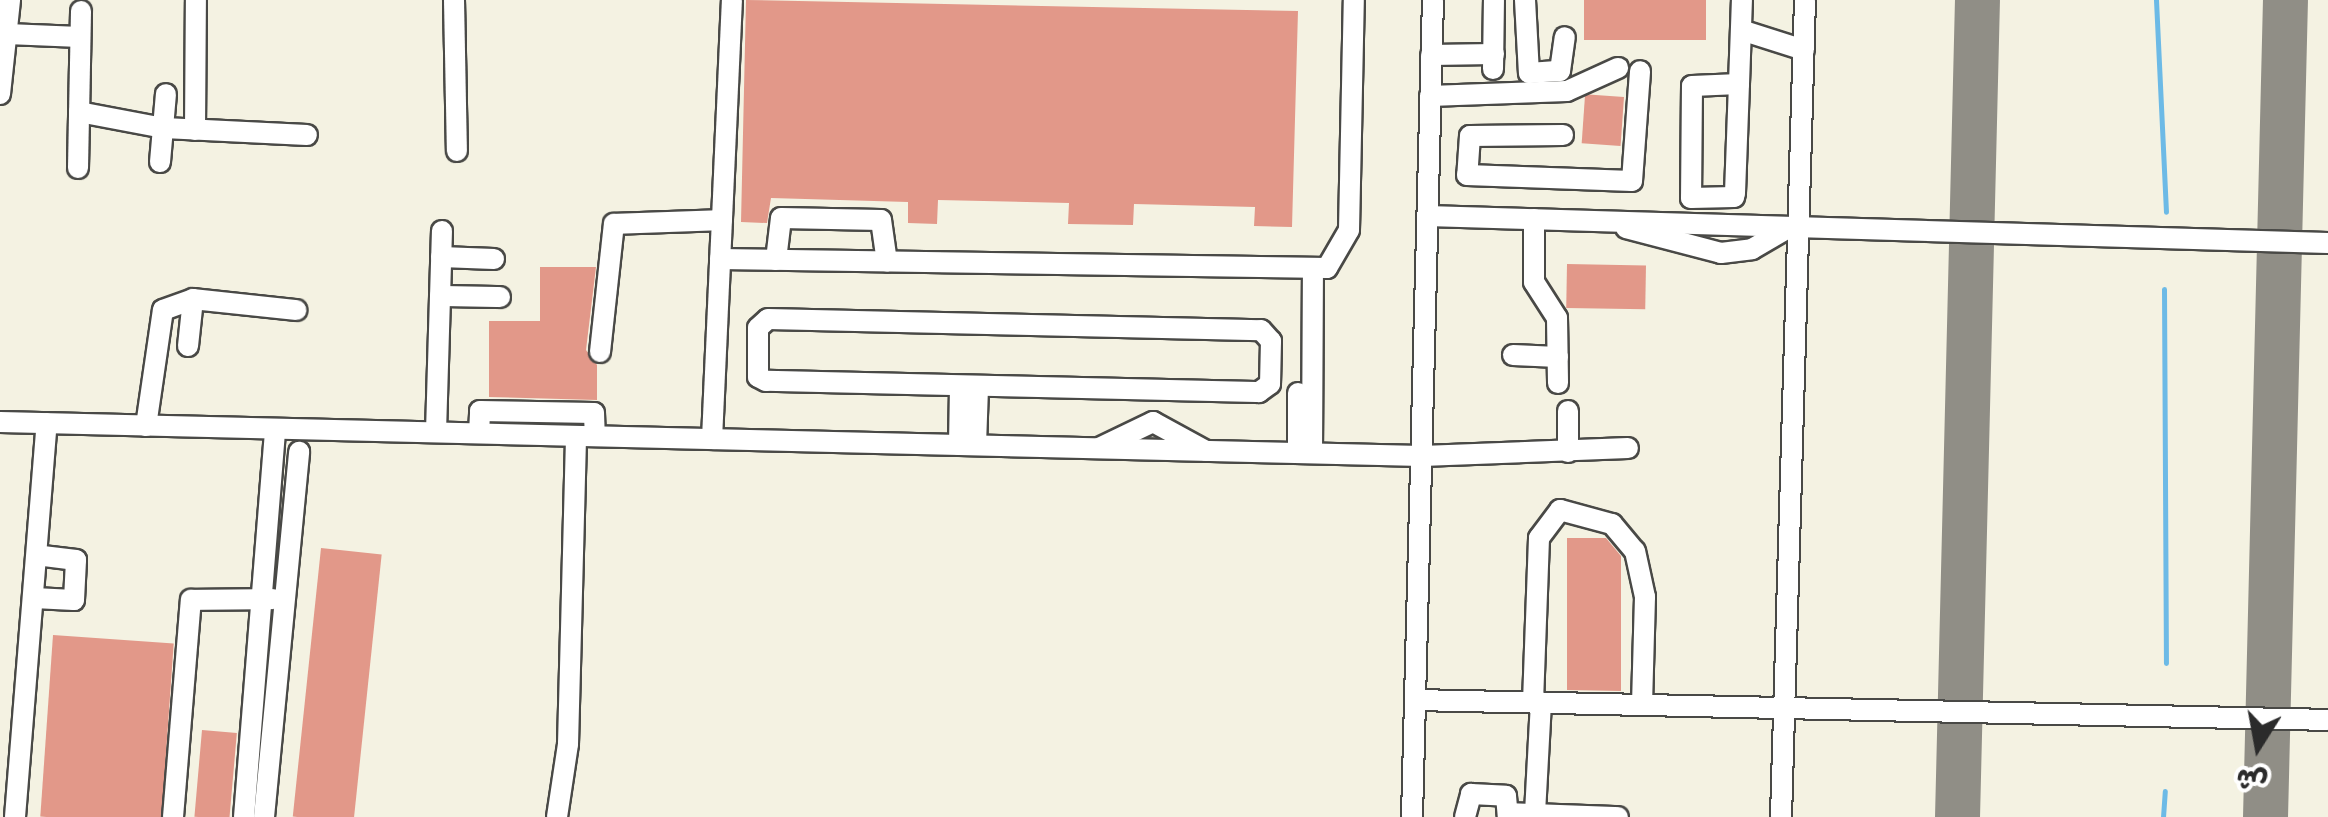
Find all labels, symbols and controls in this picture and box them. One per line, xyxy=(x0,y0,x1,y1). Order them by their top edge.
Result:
north arrow xyxy=(2208,697,2308,797)
text: ش xyxy=(2234,758,2270,796)

